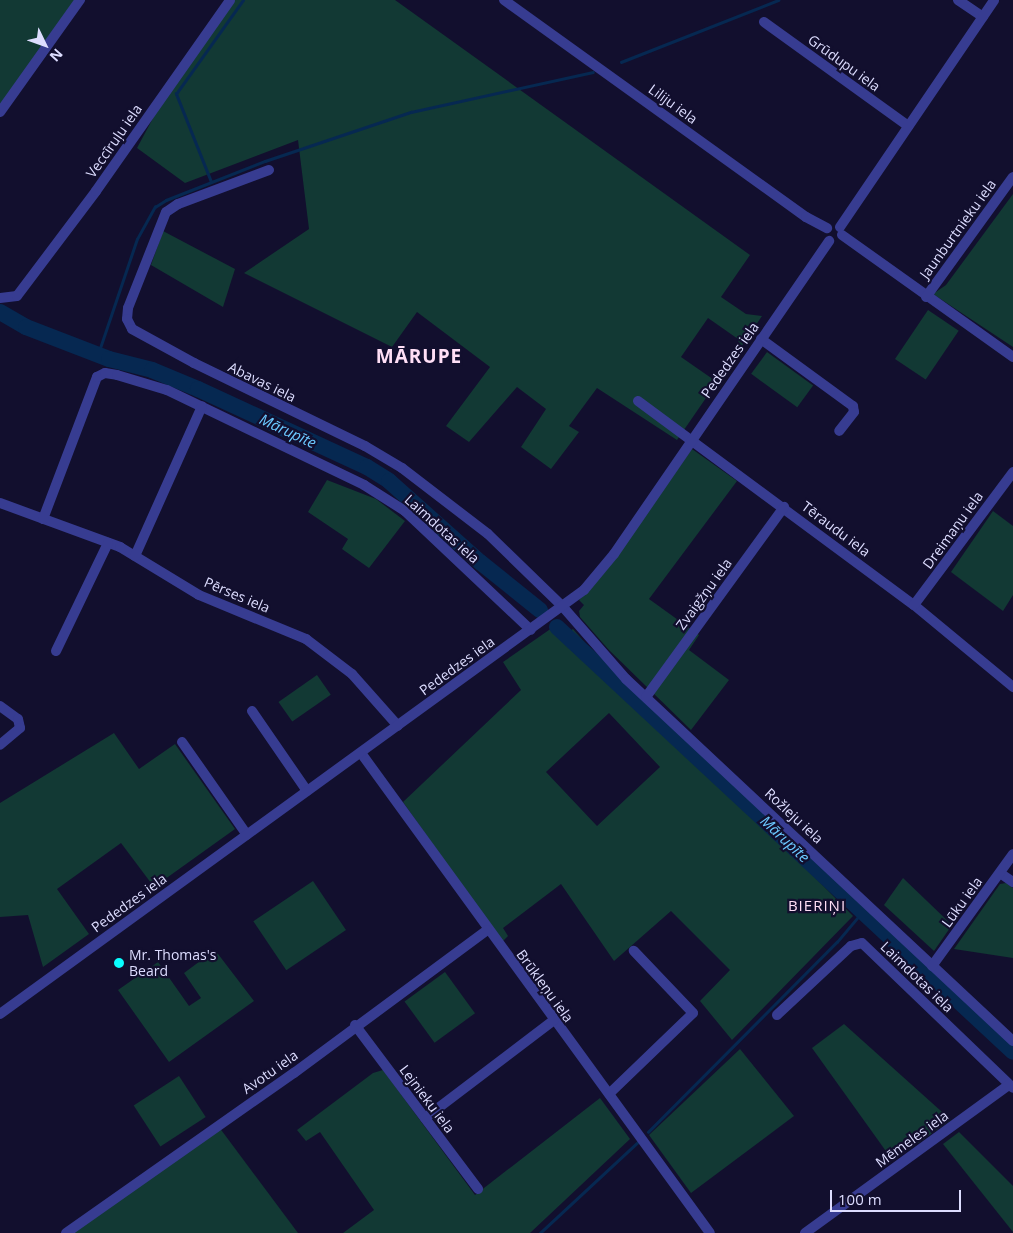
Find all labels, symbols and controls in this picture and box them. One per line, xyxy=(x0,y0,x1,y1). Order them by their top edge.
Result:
north arrow xyxy=(20,20,70,70)
street label: Grūdupu iela xyxy=(805,31,883,95)
text: N xyxy=(46,45,67,66)
street label: Liliju iela xyxy=(645,81,701,127)
street label: Veccīruļu iela xyxy=(82,101,146,181)
street label: Jaunburtnieku iela xyxy=(916,176,1000,282)
street label: Pededzes iela xyxy=(698,319,762,401)
district label: MĀRUPE xyxy=(375,346,463,368)
street label: Abavas iela xyxy=(226,358,298,406)
water label: Mārupīte xyxy=(257,410,319,452)
street label: Dreimaņu iela xyxy=(919,488,987,572)
street label: Laimdotas iela xyxy=(401,491,483,567)
street label: Tēraudu iela xyxy=(799,498,873,560)
street label: Zvaigžņu iela xyxy=(673,555,735,633)
street label: Pērses iela xyxy=(202,574,272,616)
street label: Pededzes iela xyxy=(416,633,498,699)
street label: Rožleju iela xyxy=(761,785,827,847)
water label: Mārupīte xyxy=(757,812,813,866)
street label: Pededzes iela xyxy=(88,870,170,936)
street label: Lūku iela xyxy=(938,874,986,930)
district label: BIERIŅI xyxy=(787,897,847,915)
street label: Laimdotas iela xyxy=(877,938,957,1016)
street label: Brūkleņu iela xyxy=(513,946,577,1026)
place label: Mr. Thomas's Beard xyxy=(129,947,216,980)
marker: Mr. Thomas's Beard xyxy=(113,957,125,969)
street label: Avotu iela xyxy=(239,1047,301,1097)
street label: Lejnieku iela xyxy=(396,1062,458,1136)
street label: Mēmeles iela xyxy=(872,1107,952,1171)
scale bar xyxy=(833,1180,964,1212)
text: 100 m xyxy=(838,1189,882,1209)

